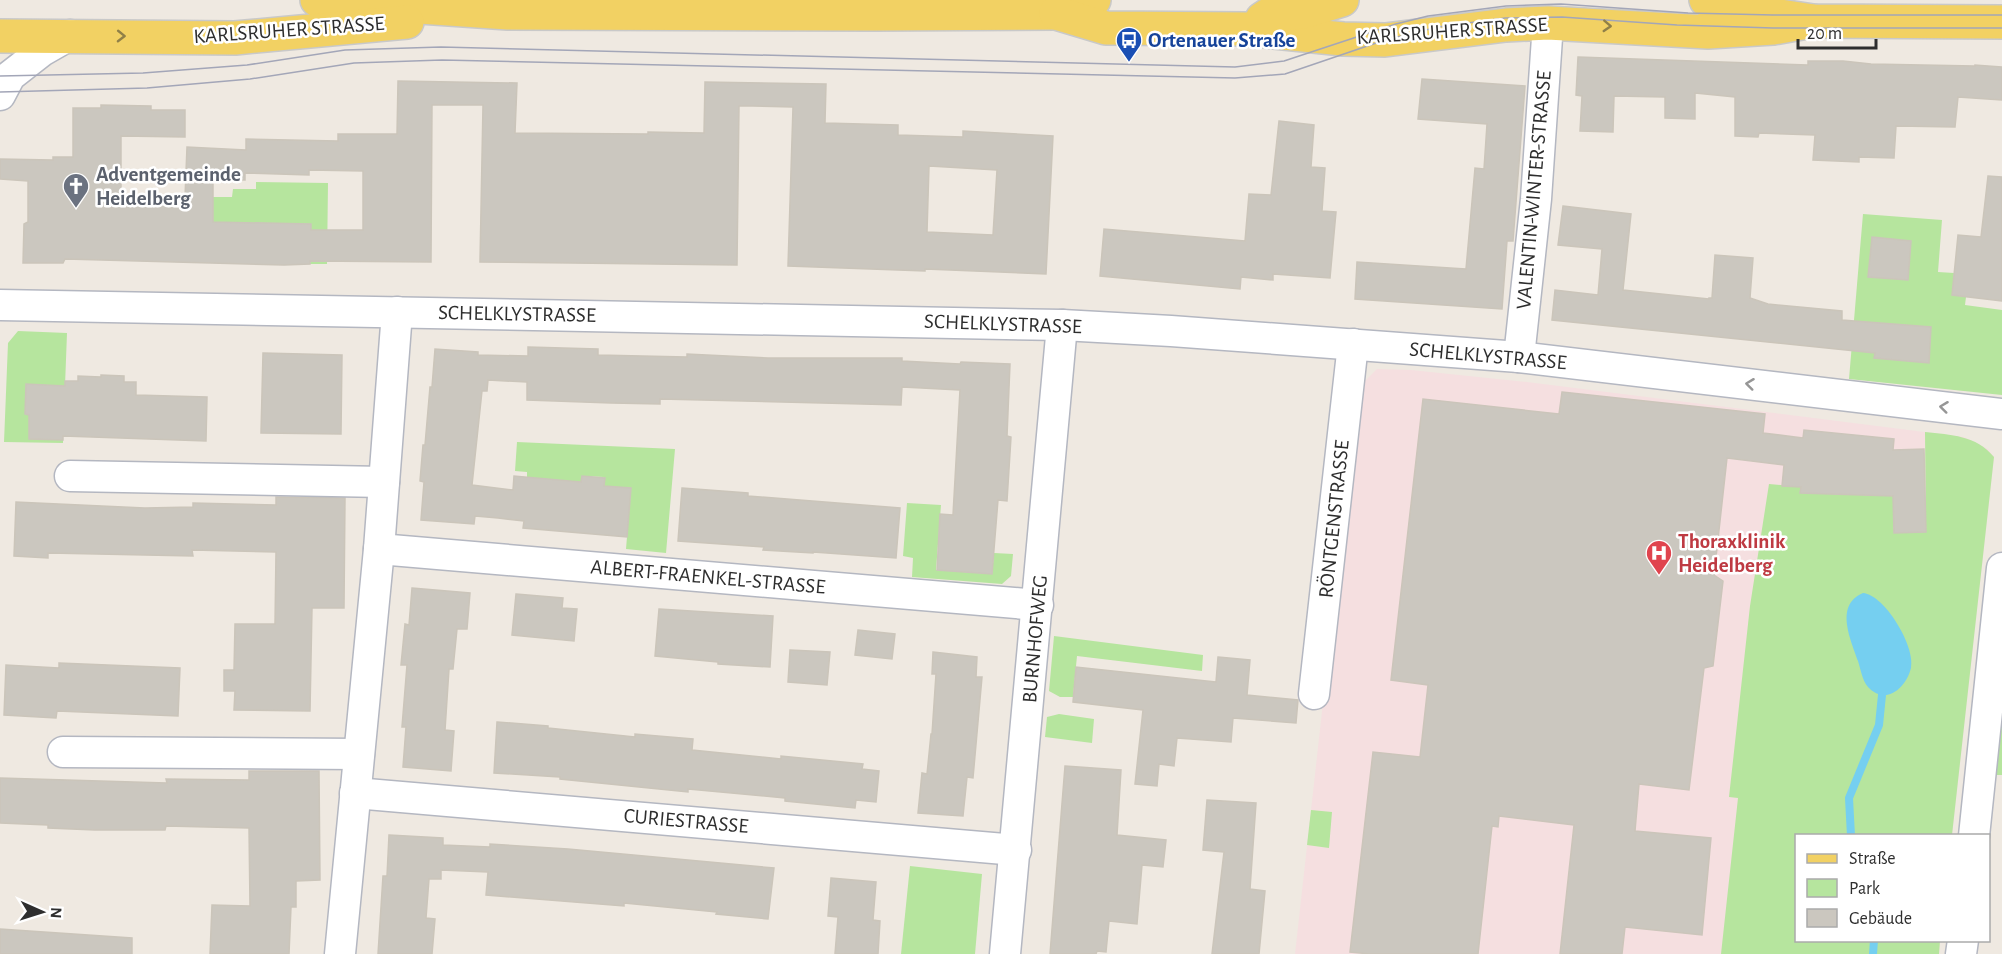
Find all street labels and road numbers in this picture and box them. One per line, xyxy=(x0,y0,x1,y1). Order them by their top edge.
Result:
street label: KARLSRUHER STRASSE xyxy=(193,13,385,47)
street label: KARLSRUHER STRASSE xyxy=(1356,14,1548,48)
street label: VALENTIN-WINTER-STRASSE xyxy=(1513,70,1555,310)
street label: SCHELKLYSTRASSE xyxy=(438,302,596,326)
street label: SCHELKLYSTRASSE xyxy=(924,311,1082,337)
street label: SCHELKLYSTRASSE xyxy=(1408,339,1568,373)
street label: RÖNTGENSTRASSE xyxy=(1314,439,1353,599)
street label: ALBERT-FRAENKEL-STRASSE xyxy=(590,556,826,598)
street label: BURNHOFWEG xyxy=(1019,574,1051,704)
street label: CURIESTRASSE xyxy=(623,805,749,837)

